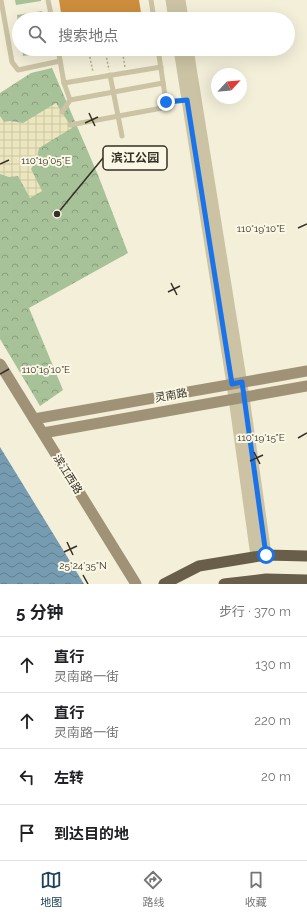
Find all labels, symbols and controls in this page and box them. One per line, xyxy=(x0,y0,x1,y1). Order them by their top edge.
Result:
search box xyxy=(12,12,295,56)
icon: search xyxy=(26,23,48,45)
text: 搜索地点 xyxy=(58,27,118,45)
north arrow xyxy=(211,68,247,104)
route end xyxy=(157,93,175,111)
callout: 滨江公园 xyxy=(103,146,167,170)
text: 滨江公园 xyxy=(111,151,159,165)
text: 110°19'05"E xyxy=(21,155,71,166)
text: 110°19'10"E xyxy=(237,223,285,234)
text: 110°19'10"E xyxy=(22,364,70,375)
street label: 灵南路 xyxy=(154,386,188,405)
text: 110°19'15"E xyxy=(237,432,285,443)
street label: 滨江西路 xyxy=(50,452,85,496)
route start xyxy=(257,546,275,564)
text: 25°24'35"N xyxy=(59,560,107,571)
text: 5 分钟 xyxy=(16,602,64,622)
text: 步行 · 370 m xyxy=(219,604,291,619)
text: 直行 xyxy=(54,648,84,666)
icon: ahead xyxy=(16,654,38,676)
text: 130 m xyxy=(255,657,291,672)
text: 灵南路一街 xyxy=(54,669,119,684)
text: 直行 xyxy=(54,704,84,722)
icon: ahead xyxy=(16,710,38,732)
text: 220 m xyxy=(254,713,291,728)
text: 灵南路一街 xyxy=(54,725,119,740)
icon: left xyxy=(16,766,38,788)
text: 左转 xyxy=(54,769,84,787)
text: 20 m xyxy=(261,769,291,784)
icon: arrive xyxy=(16,822,38,844)
text: 到达目的地 xyxy=(54,825,129,843)
tab: 地图 xyxy=(40,869,62,909)
tab: 路线 xyxy=(142,869,164,909)
tab: 收藏 xyxy=(245,869,267,909)

